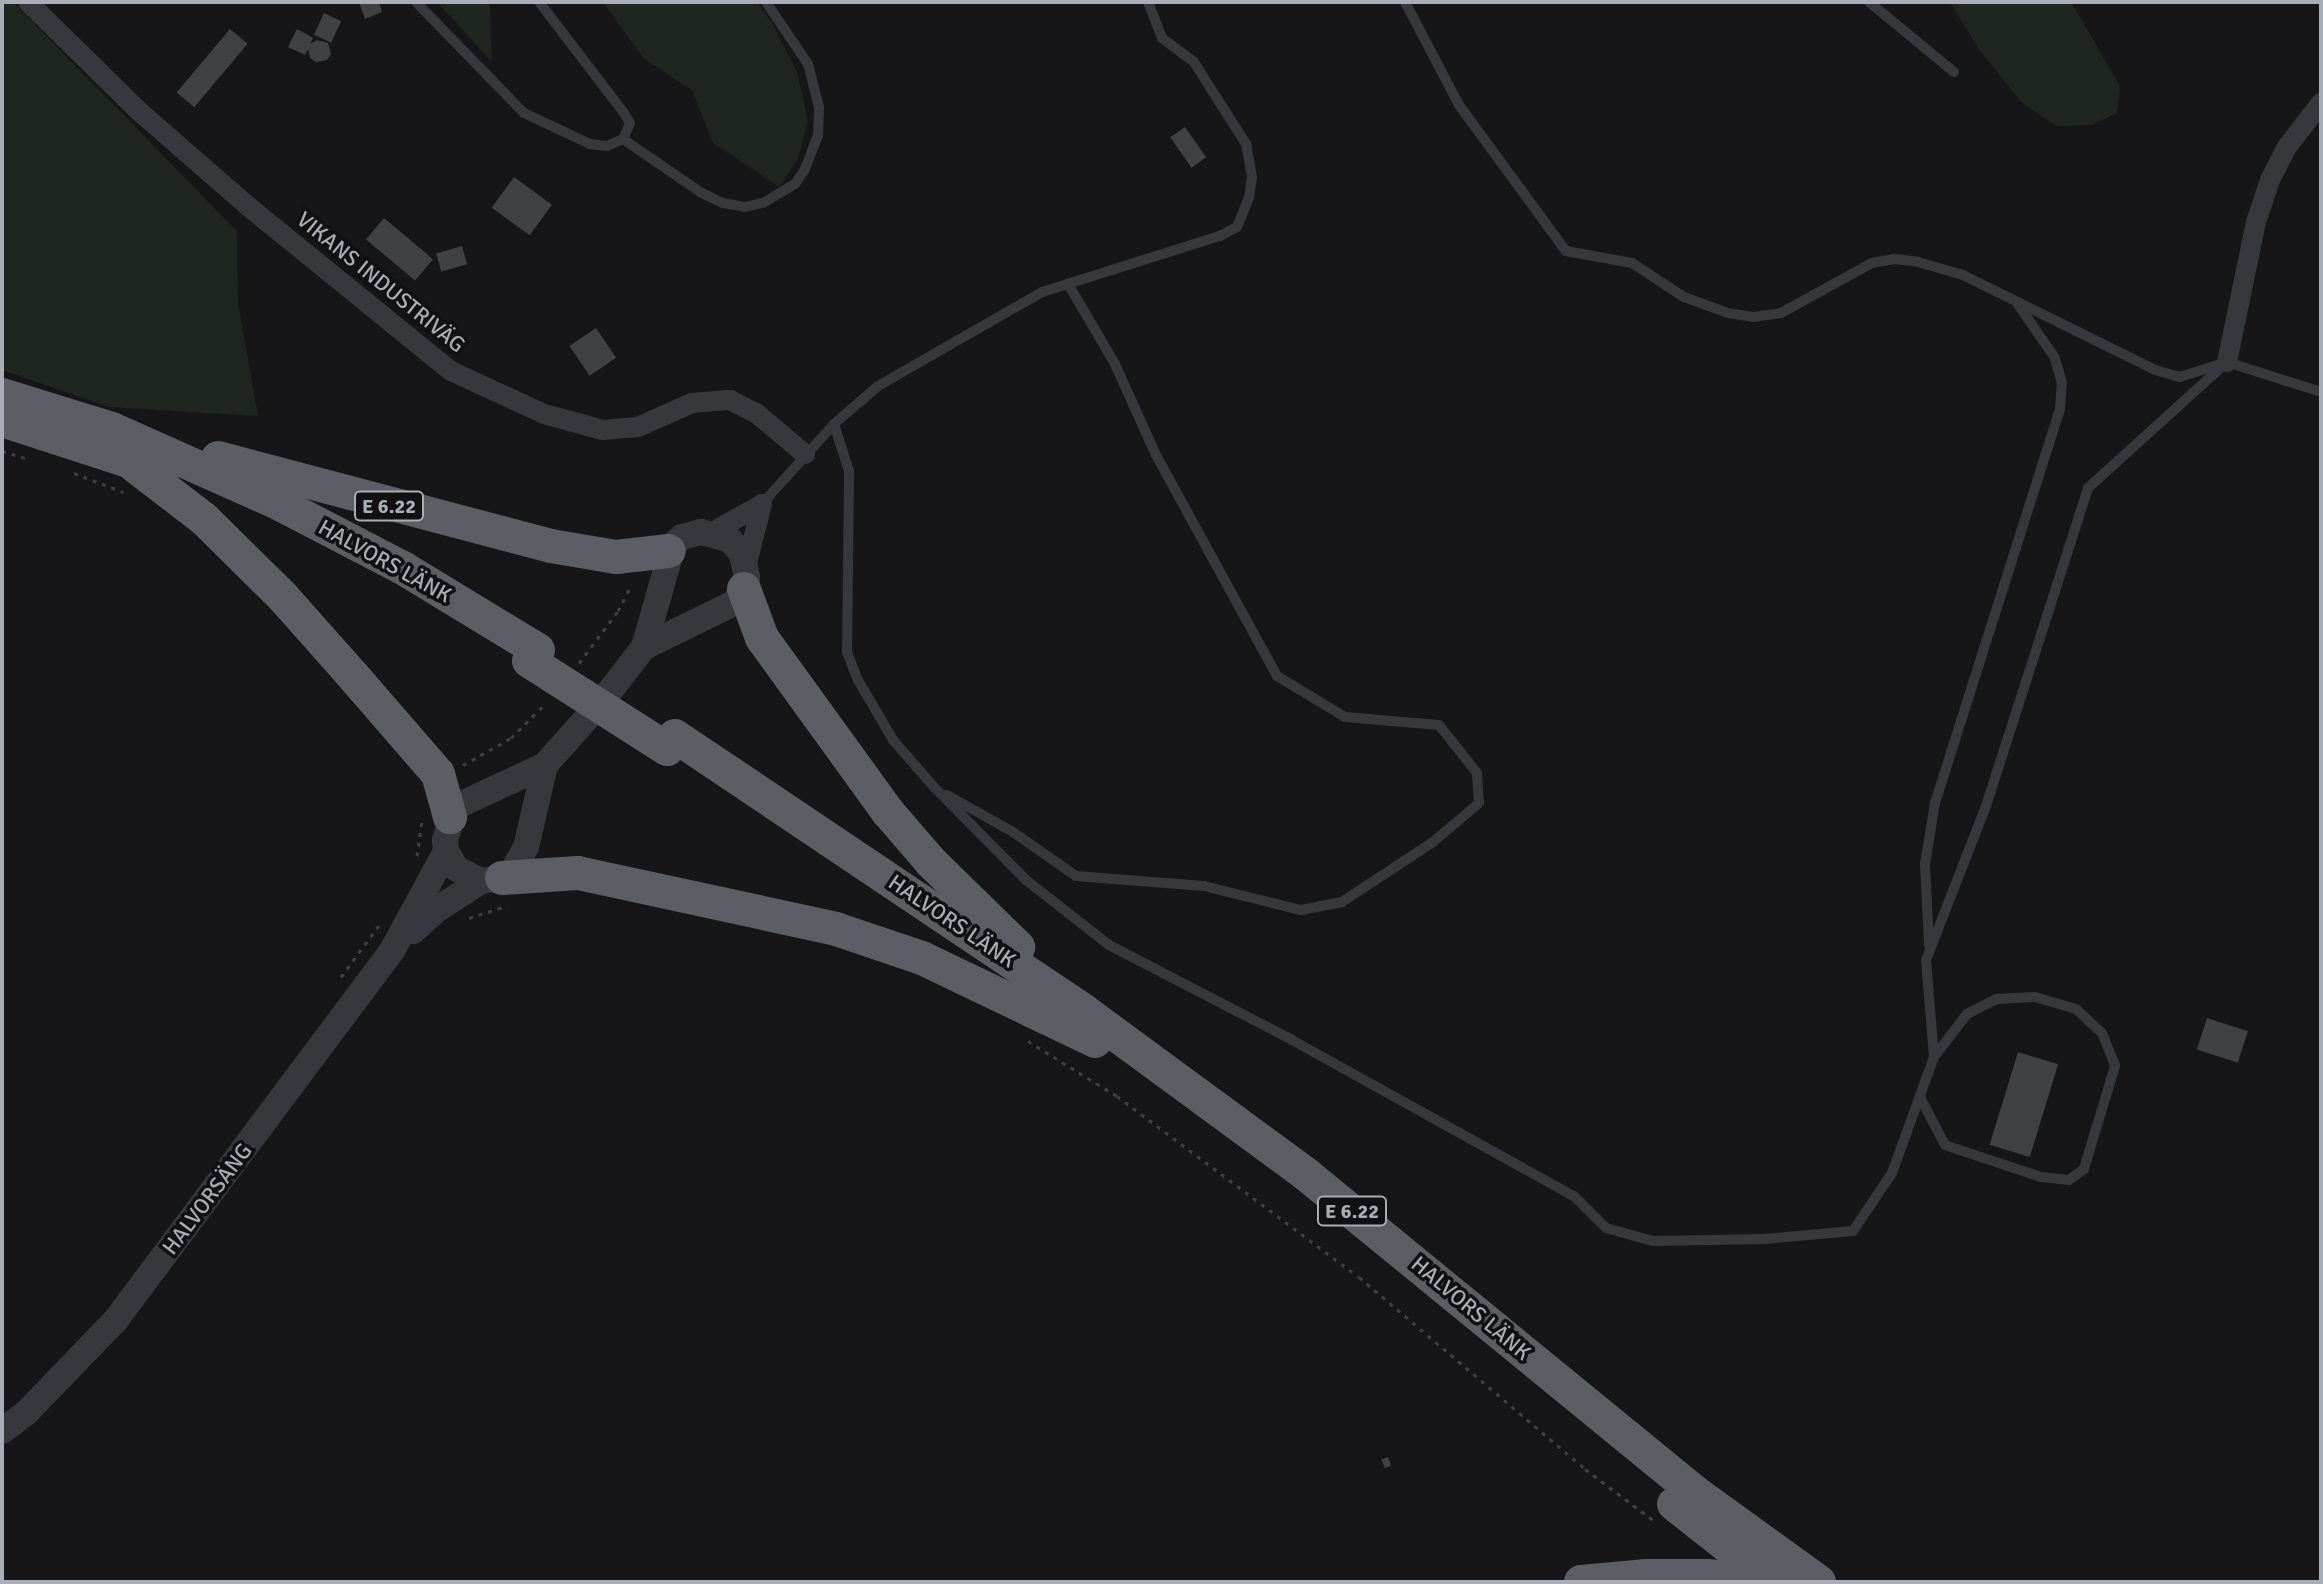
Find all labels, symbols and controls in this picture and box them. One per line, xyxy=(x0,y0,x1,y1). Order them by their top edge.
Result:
street label: VIKANS INDUSTRIVÄG xyxy=(291,206,471,358)
road number: E 6.22 xyxy=(353,490,425,522)
street label: HALVORS LÄNK xyxy=(314,514,456,608)
street label: HALVORS LÄNK xyxy=(883,869,1021,973)
street label: HALVORSÄNG xyxy=(157,1138,257,1260)
road number: E 6.22 xyxy=(1316,1195,1388,1227)
street label: HALVORS LÄNK xyxy=(1406,1250,1536,1366)

